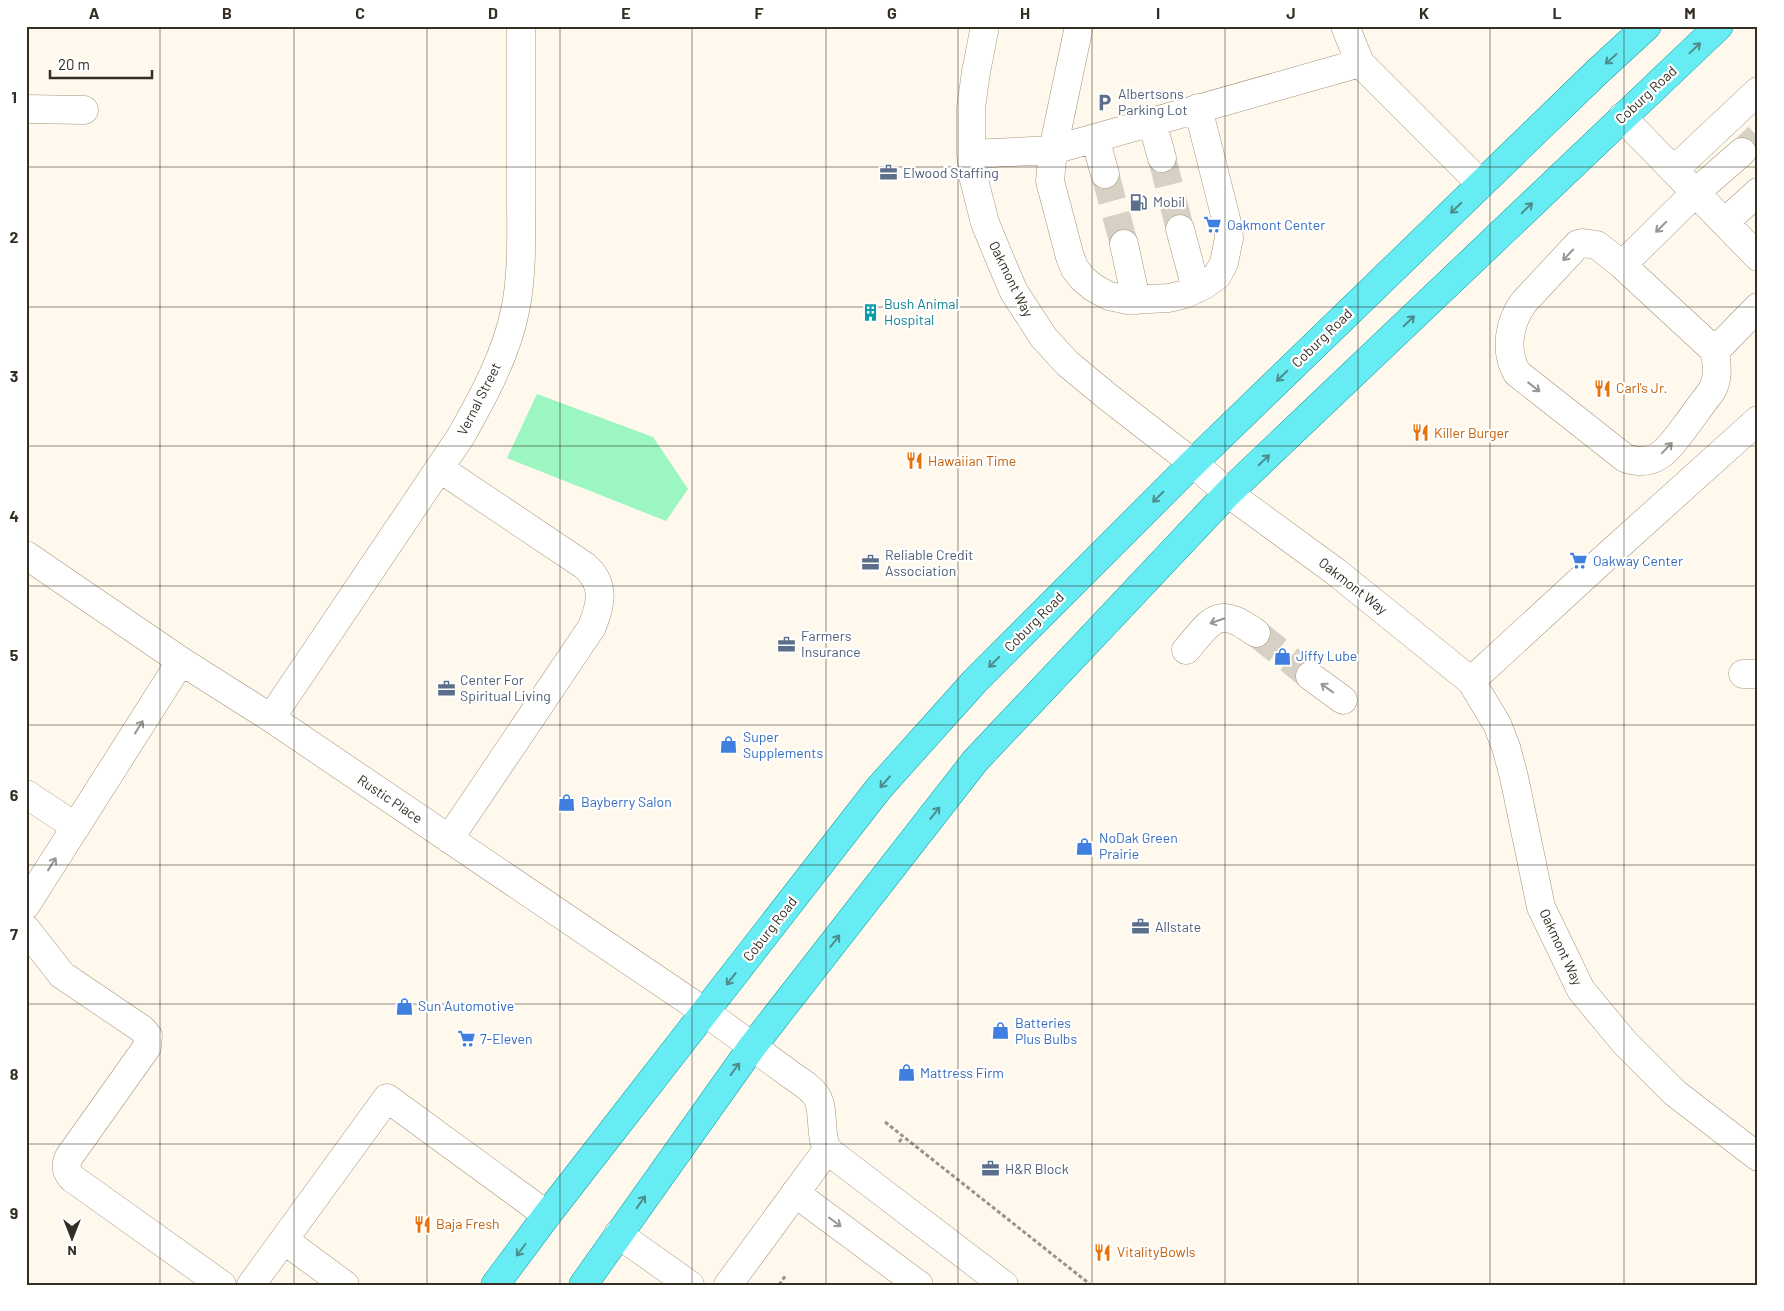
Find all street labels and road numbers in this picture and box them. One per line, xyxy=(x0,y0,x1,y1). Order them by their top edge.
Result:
street label: Coburg Road xyxy=(1612,62,1680,127)
street label: Oakmont Way xyxy=(986,238,1037,320)
street label: Coburg Road xyxy=(1288,305,1355,371)
street label: Vernal Street xyxy=(453,360,504,438)
street label: Oakmont Way xyxy=(1316,554,1391,618)
street label: Coburg Road xyxy=(1000,588,1067,655)
street label: Rustic Place xyxy=(354,771,426,827)
street label: Coburg Road xyxy=(739,893,800,964)
street label: Oakmont Way xyxy=(1536,906,1587,988)

